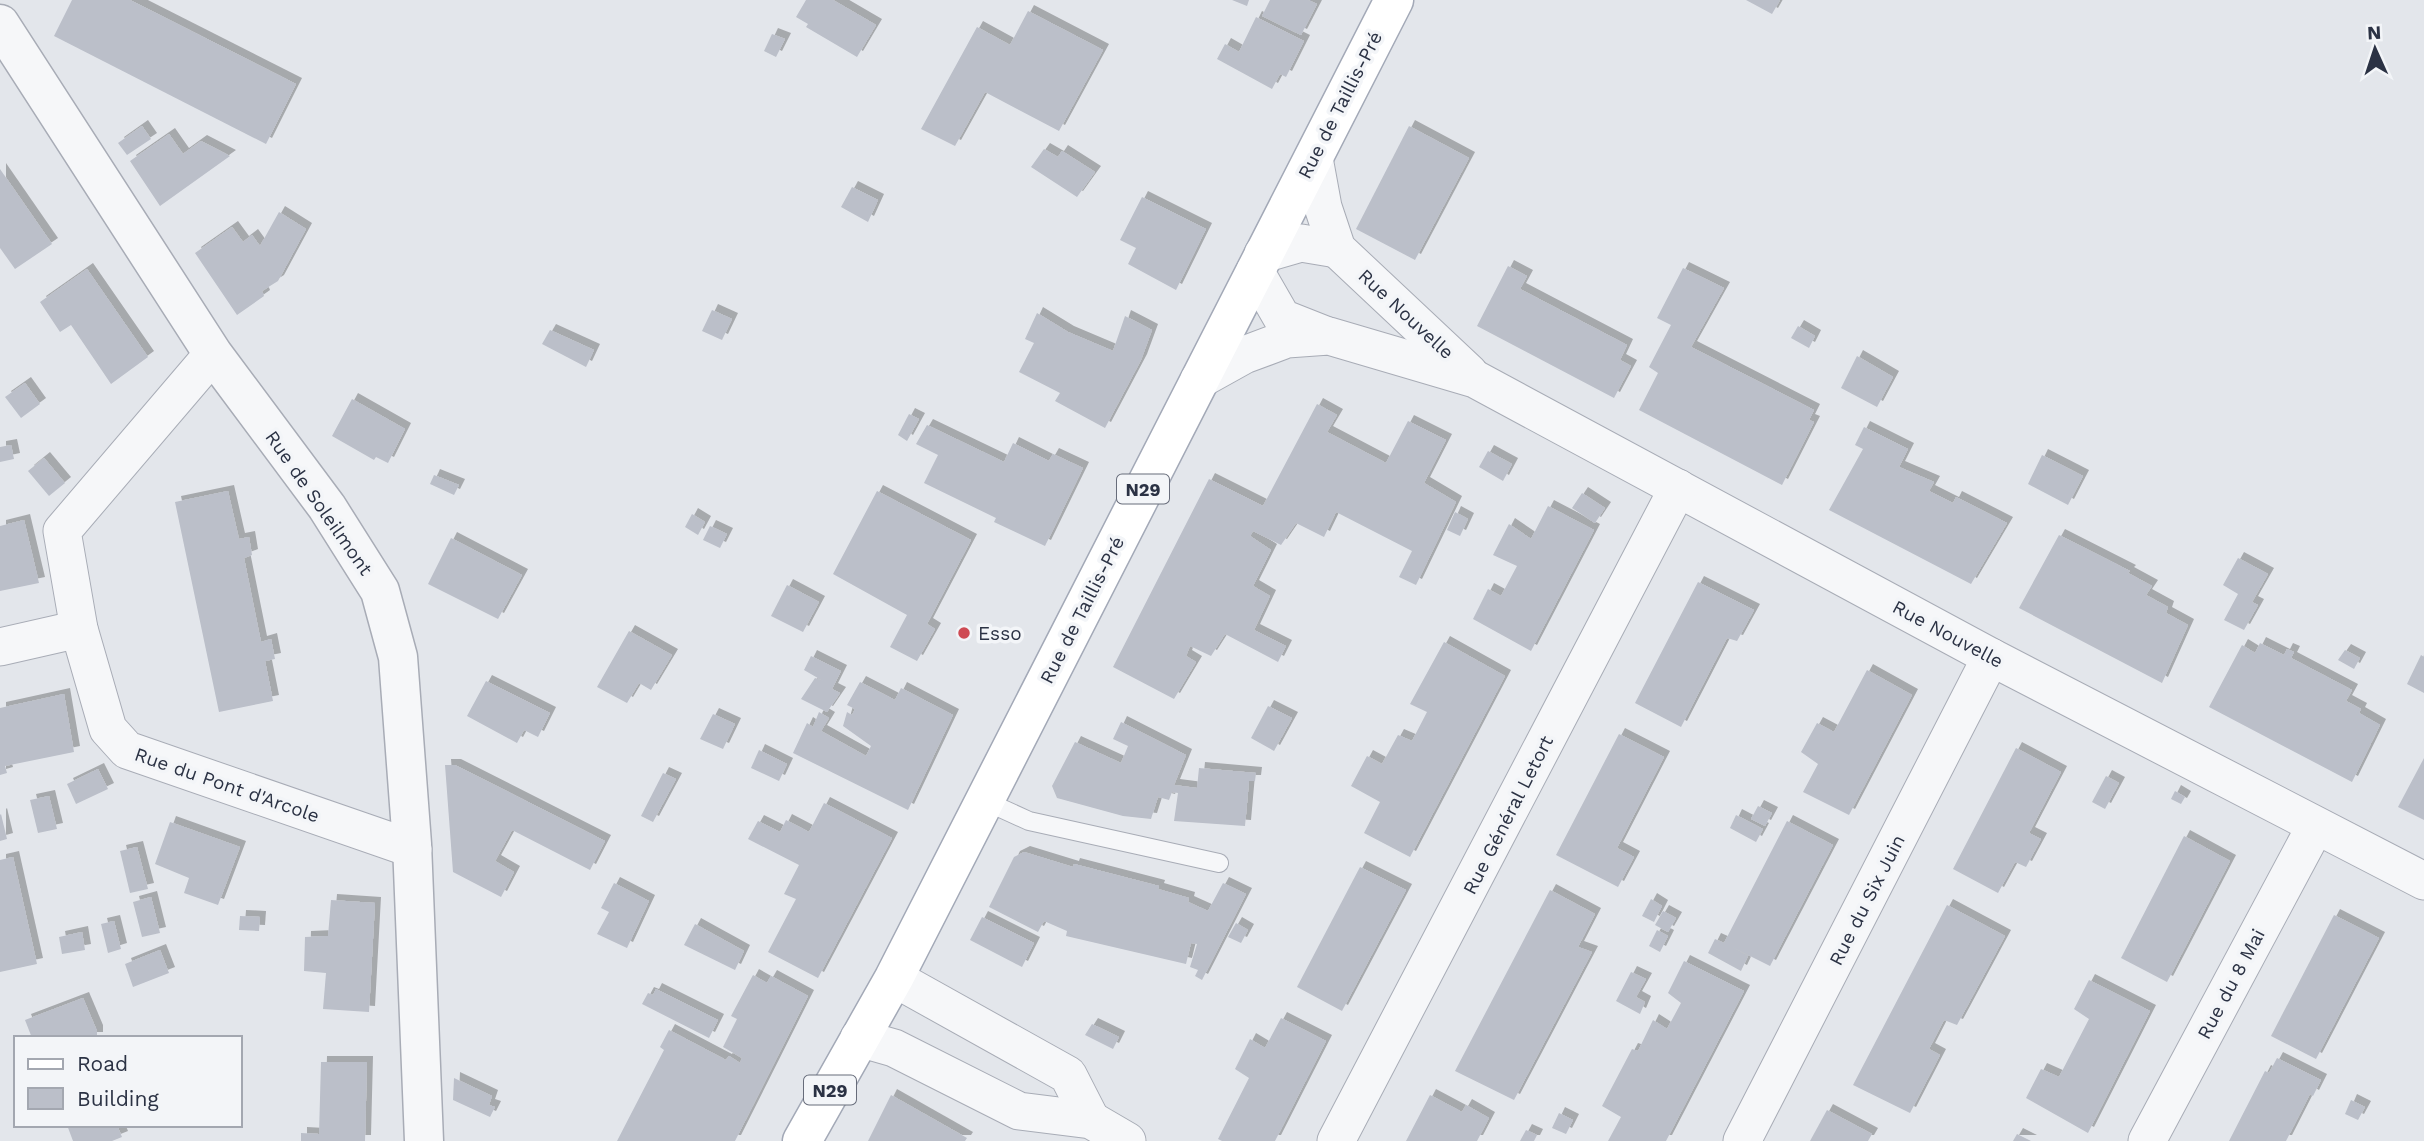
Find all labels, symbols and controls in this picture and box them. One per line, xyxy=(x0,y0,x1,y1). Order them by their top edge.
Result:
north arrow xyxy=(2340,14,2410,84)
text: N xyxy=(2366,21,2382,44)
street label: Rue de Taillis-Pré xyxy=(1293,28,1387,182)
street label: Rue Nouvelle xyxy=(1354,264,1458,364)
street label: Rue de Soleilmont xyxy=(260,426,378,580)
road number: N29 xyxy=(1117,475,1169,504)
street label: Rue de Taillis-Pré xyxy=(1035,533,1129,687)
street label: Rue Nouvelle xyxy=(1889,595,2007,673)
place label: Esso xyxy=(978,622,1022,645)
marker: Esso xyxy=(956,625,972,641)
street label: Rue Général Letort xyxy=(1458,732,1558,898)
street label: Rue du Pont d'Arcole xyxy=(132,743,322,827)
street label: Rue du Six Juin xyxy=(1824,831,1910,969)
street label: Rue du 8 Mai xyxy=(2192,925,2270,1043)
legend xyxy=(14,1036,242,1127)
text: Road xyxy=(77,1051,128,1076)
road number: N29 xyxy=(804,1076,856,1105)
text: Building xyxy=(77,1086,159,1111)

